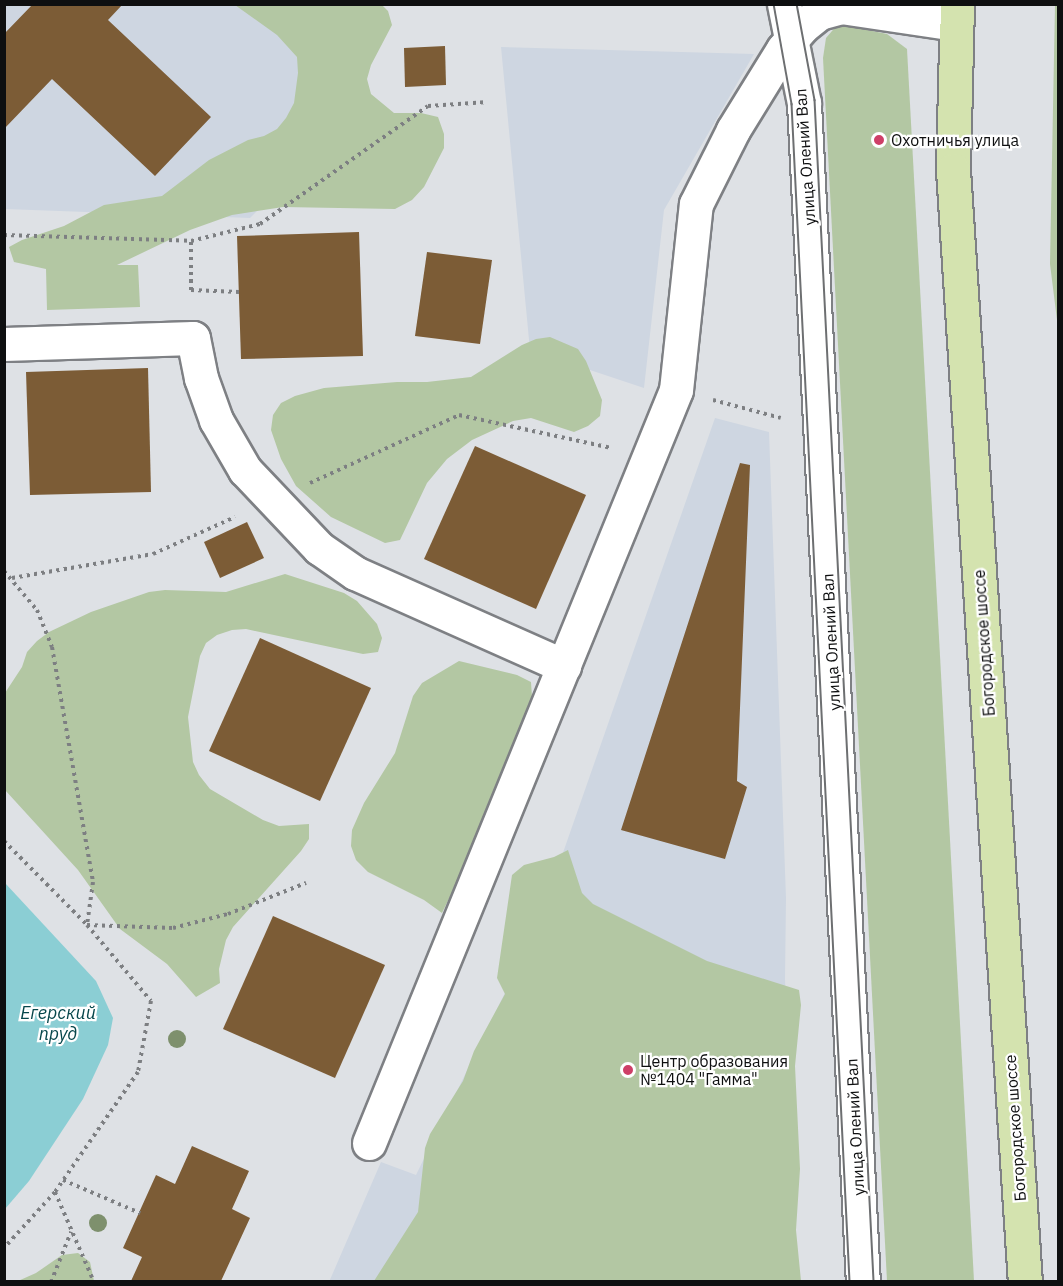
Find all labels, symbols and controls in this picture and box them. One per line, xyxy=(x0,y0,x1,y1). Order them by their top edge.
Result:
street label: улица Олений Вал xyxy=(791,88,819,226)
place label: Охотничья улица xyxy=(891,130,1019,150)
marker: Охотничья улица xyxy=(872,133,886,147)
street label: Богородское шоссе xyxy=(969,569,999,717)
street label: улица Олений Вал xyxy=(818,573,844,711)
water label: Егерский пруд xyxy=(20,1003,96,1046)
place label: Центр образования №1404 "Гамма" xyxy=(640,1051,788,1089)
street label: Богородское шоссе xyxy=(1000,1054,1030,1202)
street label: улица Олений Вал xyxy=(842,1058,868,1196)
marker: Центр образования №1404 "Гамма" xyxy=(621,1063,635,1077)

